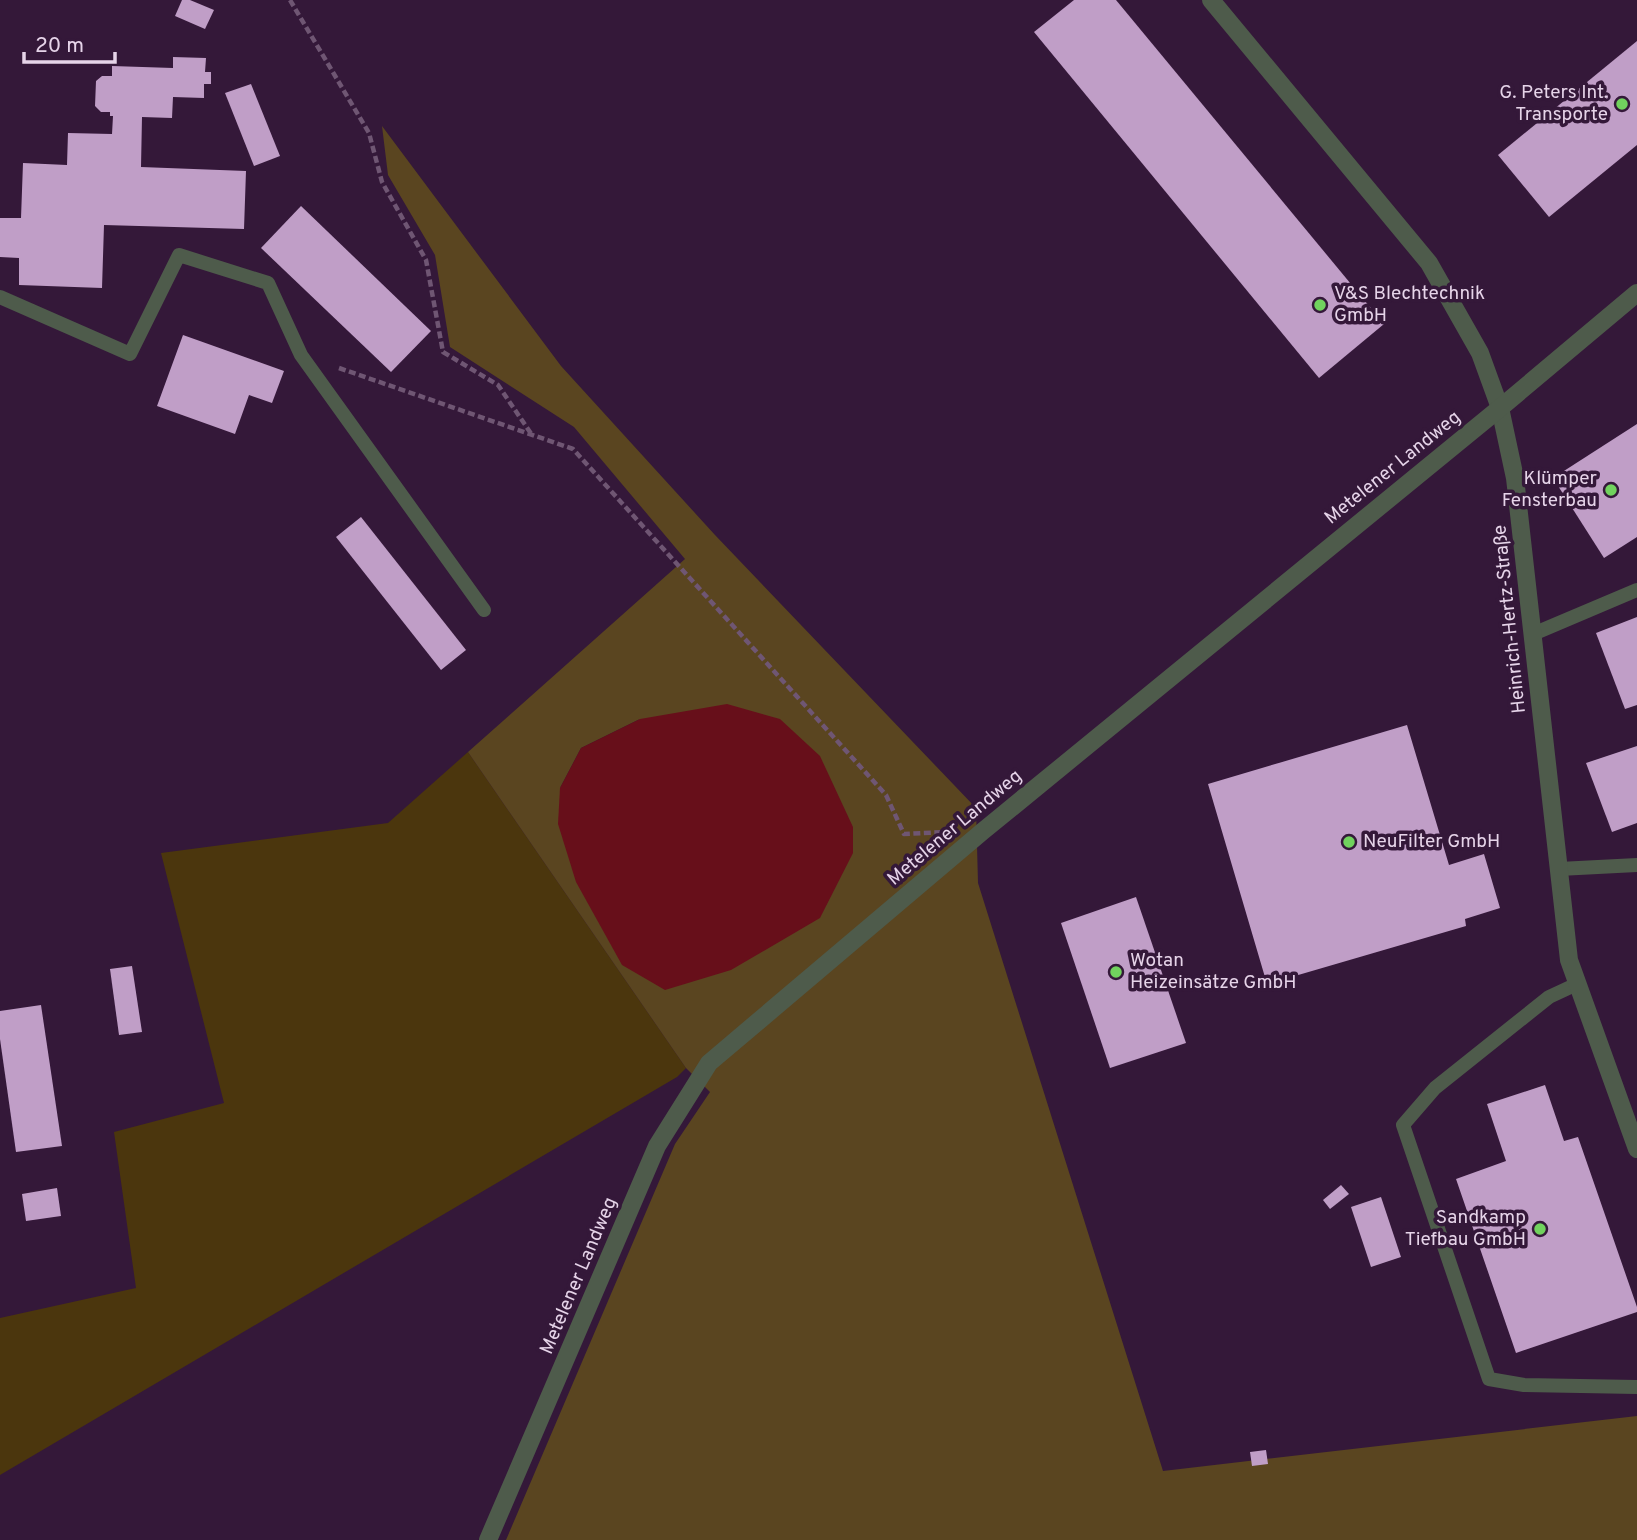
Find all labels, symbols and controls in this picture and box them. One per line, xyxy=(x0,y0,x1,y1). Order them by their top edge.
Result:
scale bar xyxy=(24,21,116,65)
text: 20 m xyxy=(35,33,84,60)
place label: G. Peters Int. Transporte xyxy=(1499,81,1608,127)
marker: G. Peters Int. Transporte xyxy=(1614,96,1630,112)
place label: V&S Blechtechnik GmbH xyxy=(1334,282,1485,328)
marker: V&S Blechtechnik GmbH xyxy=(1312,297,1328,313)
street label: Metelener Landweg xyxy=(1320,406,1466,530)
place label: Klümper Fensterbau xyxy=(1502,467,1598,513)
marker: Klümper Fensterbau xyxy=(1603,482,1619,498)
street label: Heinrich-Hertz-Straße xyxy=(1488,523,1532,715)
street label: Metelener Landweg xyxy=(883,765,1027,891)
place label: NeuFilter GmbH xyxy=(1363,830,1500,854)
marker: NeuFilter GmbH xyxy=(1341,834,1357,850)
place label: Wotan Heizeinsätze GmbH xyxy=(1130,949,1297,995)
marker: Wotan Heizeinsätze GmbH xyxy=(1108,964,1124,980)
street label: Metelener Landweg xyxy=(535,1194,623,1358)
place label: Sandkamp Tiefbau GmbH xyxy=(1405,1206,1526,1252)
marker: Sandkamp Tiefbau GmbH xyxy=(1532,1221,1548,1237)

